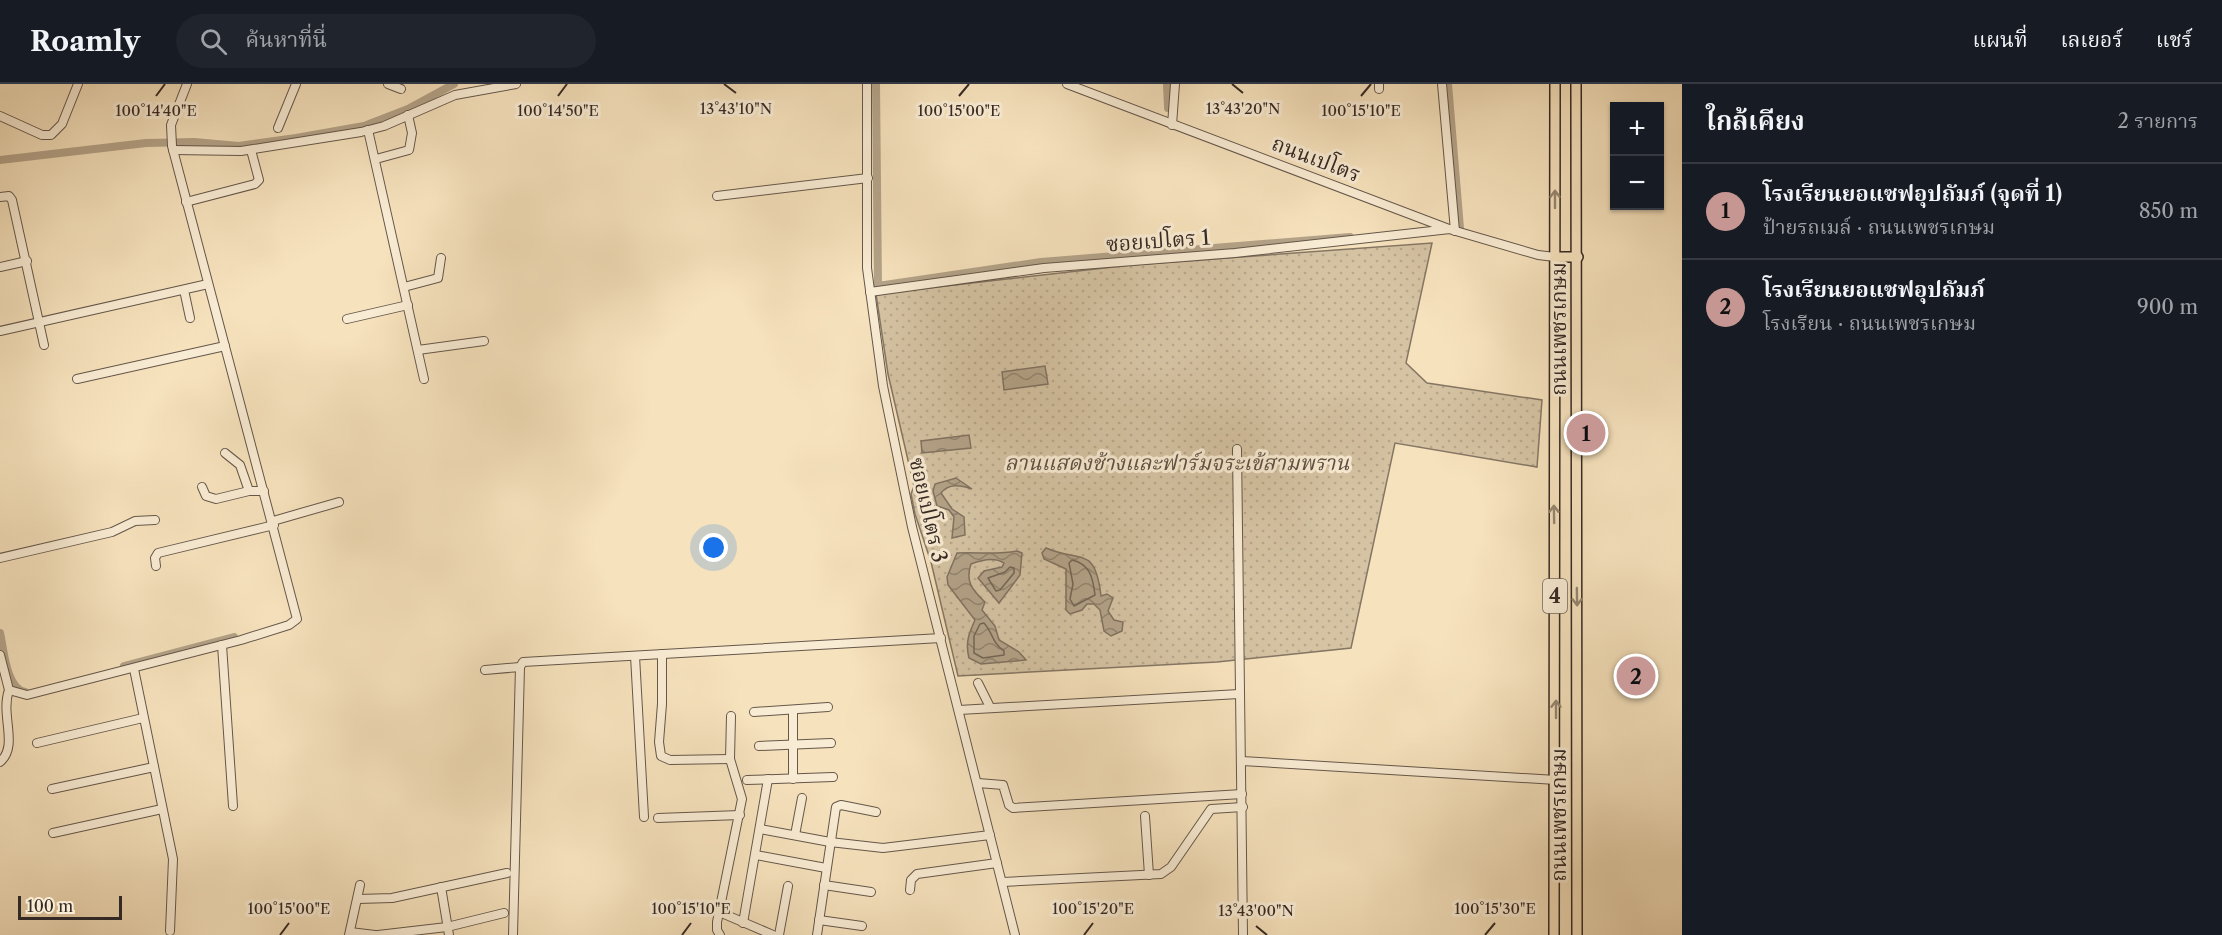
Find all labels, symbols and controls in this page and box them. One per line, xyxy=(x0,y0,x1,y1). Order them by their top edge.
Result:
search box xyxy=(176,14,596,68)
text: Roamly xyxy=(30,24,140,58)
icon: search xyxy=(197,25,230,58)
text: ค้นหาที่นี่ xyxy=(245,26,327,53)
text: แผนที่ xyxy=(1973,27,2028,52)
text: เลเยอร์ xyxy=(2061,27,2123,52)
text: แชร์ xyxy=(2156,27,2192,52)
text: 13°43'10"N xyxy=(700,99,772,118)
text: 13°43'20"N xyxy=(1206,99,1280,118)
text: 100°14'40"E xyxy=(115,101,197,120)
text: 100°14'50"E xyxy=(517,101,599,120)
text: 100°15'00"E xyxy=(918,101,1000,120)
text: 100°15'10"E xyxy=(1321,101,1401,120)
map controls xyxy=(1610,102,1664,210)
button: + xyxy=(1610,102,1664,156)
text: ใกล้เคียง xyxy=(1706,105,1805,137)
text: 2 รายการ xyxy=(2117,109,2198,133)
street label: ถนนเปโตร xyxy=(1268,128,1365,187)
button: − xyxy=(1610,156,1664,210)
text: โรงเรียนยอแซฟอุปถัมภ์ (จุดที่ 1) xyxy=(1763,180,2062,207)
one-way arrow xyxy=(1549,189,1561,209)
text: 1 xyxy=(1721,199,1730,223)
text: 850 m xyxy=(2139,199,2198,223)
text: ป้ายรถเมล์ · ถนนเพชรเกษม xyxy=(1763,215,1995,239)
street label: ซอยเปโตร 1 xyxy=(1105,222,1211,257)
street label: ถนนเพชรเกษม xyxy=(1546,262,1571,396)
text: โรงเรียนยอแซฟอุปถัมภ์ xyxy=(1763,276,1985,303)
text: 2 xyxy=(1720,295,1731,319)
text: 900 m xyxy=(2137,295,2198,319)
text: โรงเรียน · ถนนเพชรเกษม xyxy=(1763,311,1976,335)
pin: 1 xyxy=(1566,410,1606,456)
park label: ลานแสดงช้างและฟาร์มจระเข้สามพราน xyxy=(1005,450,1349,475)
street label: ซอยเปโตร 3 xyxy=(904,455,955,565)
one-way arrow xyxy=(1548,504,1560,524)
your location xyxy=(699,533,728,562)
road number: 4 xyxy=(1543,579,1567,613)
one-way arrow xyxy=(1571,586,1583,606)
pin: 2 xyxy=(1616,654,1656,698)
one-way arrow xyxy=(1550,699,1562,719)
street label: ถนนเพชรเกษม xyxy=(1546,748,1571,882)
scale bar xyxy=(18,893,122,920)
text: 100 m xyxy=(27,896,73,916)
text: 100°15'00"E xyxy=(248,899,330,918)
text: 100°15'10"E xyxy=(651,899,731,918)
text: 100°15'20"E xyxy=(1052,899,1134,918)
text: 100°15'30"E xyxy=(1454,899,1536,918)
text: 13°43'00"N xyxy=(1218,901,1294,920)

